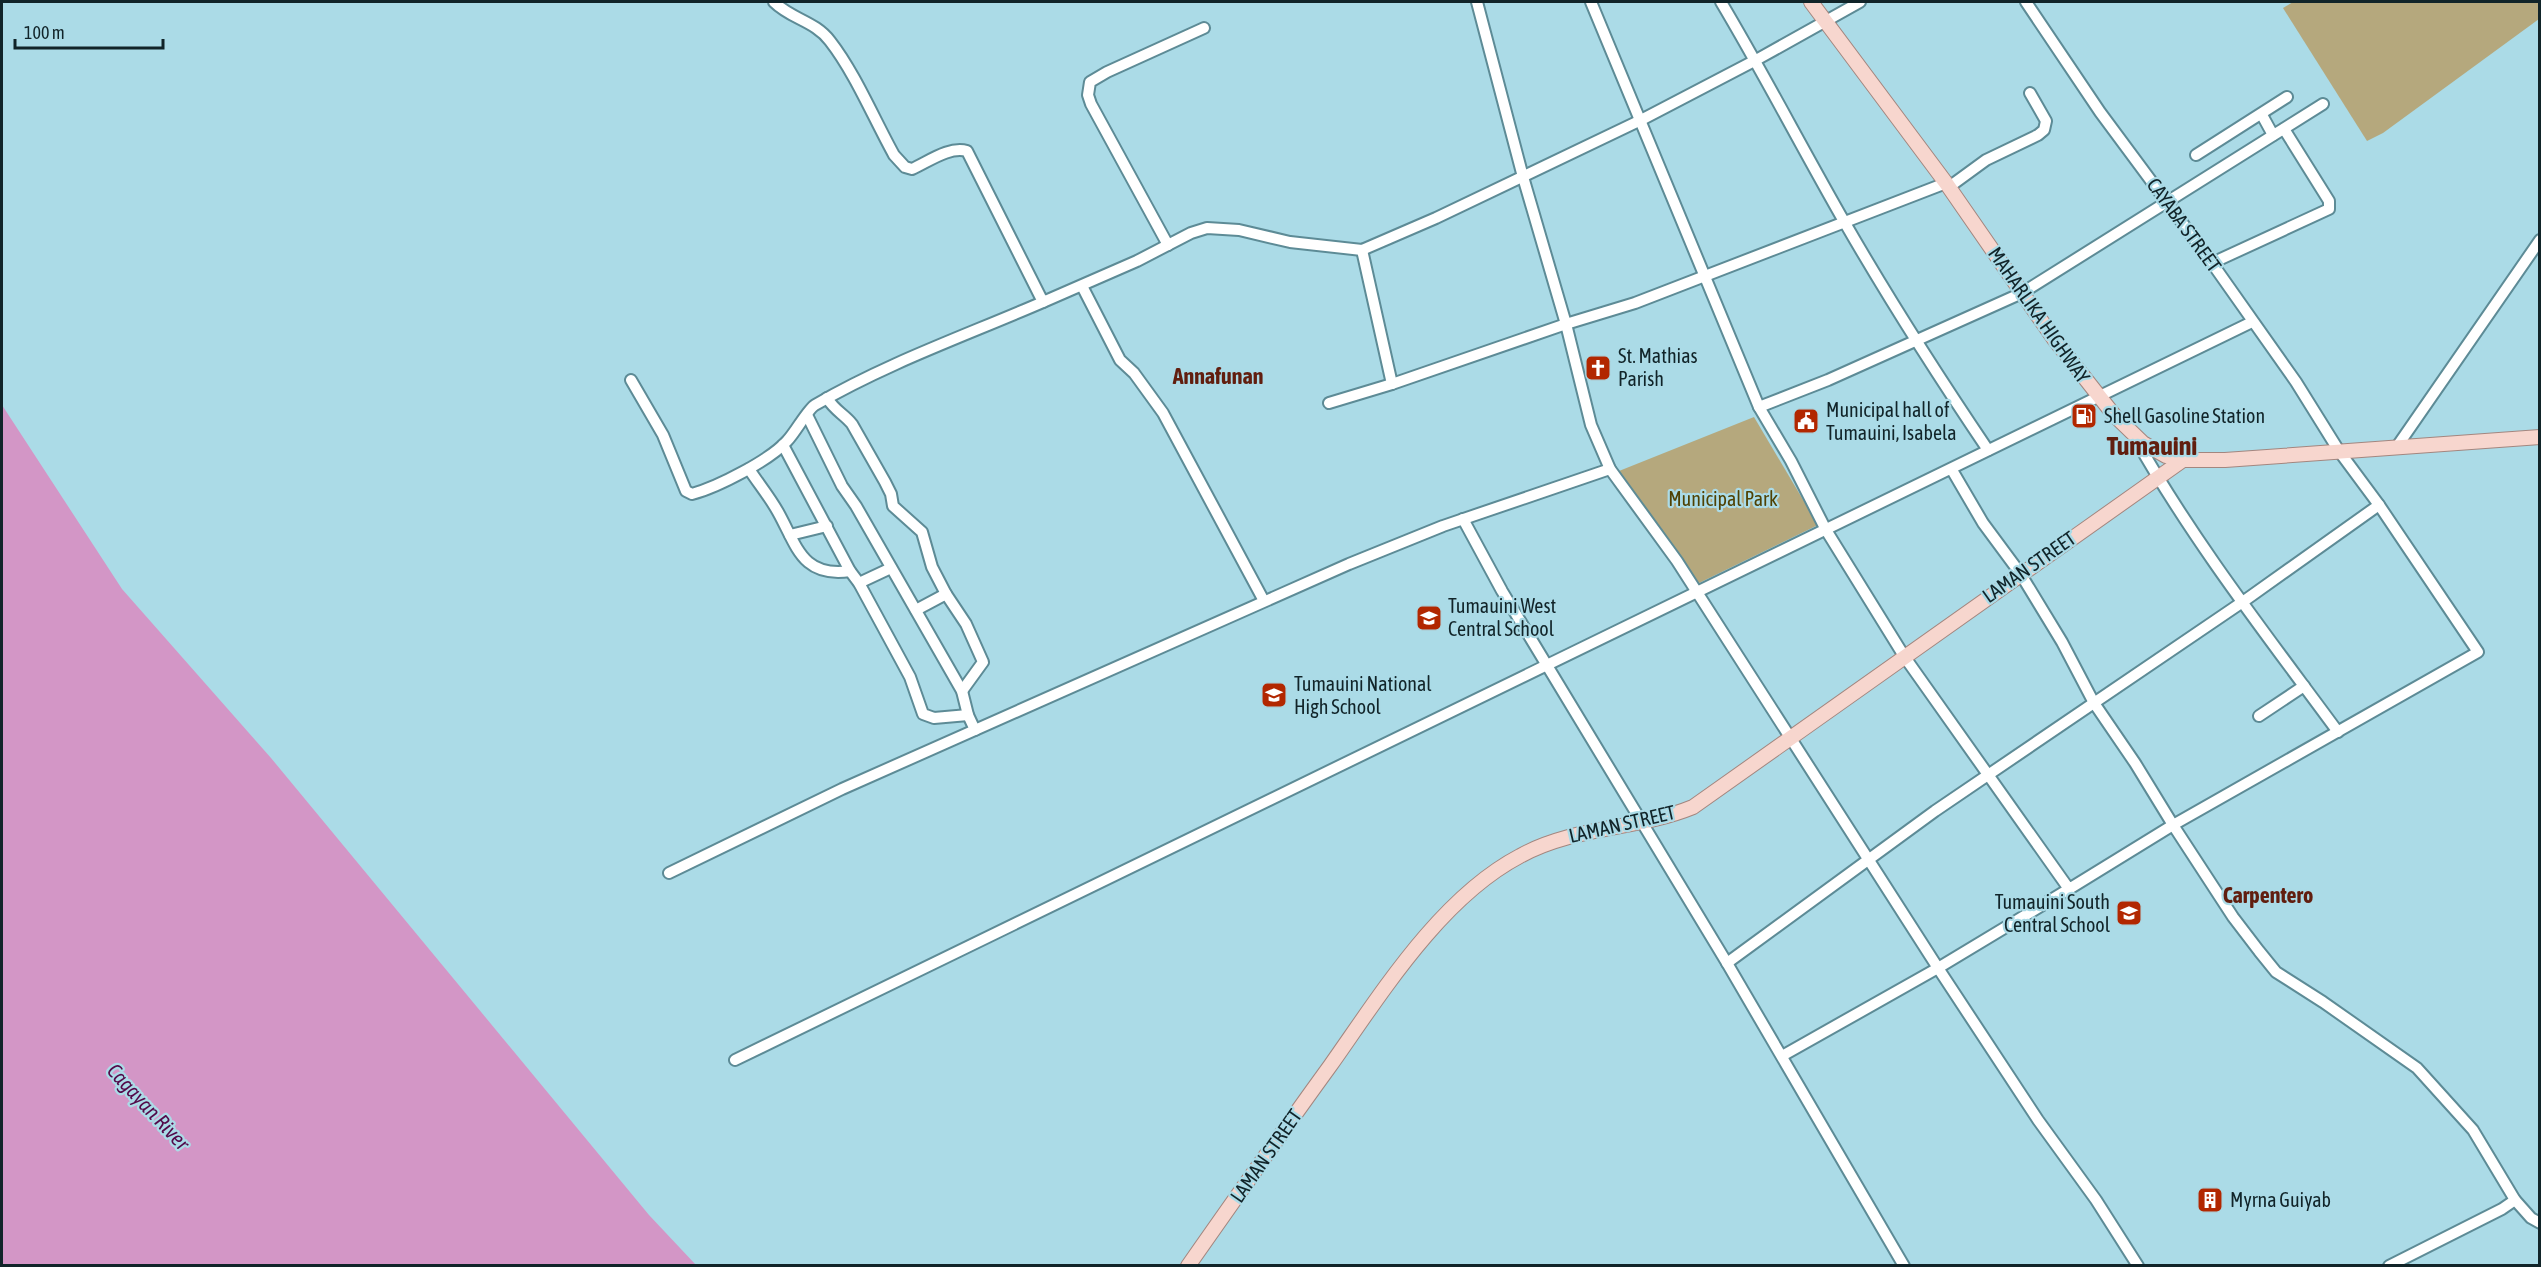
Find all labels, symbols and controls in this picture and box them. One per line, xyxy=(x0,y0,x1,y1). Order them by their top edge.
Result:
scale bar xyxy=(15,12,164,50)
text: 100 m xyxy=(24,22,65,43)
street label: CAYABA STREET xyxy=(2143,173,2226,276)
street label: MAHARLIKA HIGHWAY xyxy=(1984,242,2095,387)
place label: St. Mathias Parish xyxy=(1618,344,1698,390)
church icon: St. Mathias Parish xyxy=(1583,353,1613,383)
district label: Annafunan xyxy=(1172,363,1263,389)
place label: Municipal hall of Tumauini, Isabela xyxy=(1826,398,1957,444)
fuel station icon: Shell Gasoline Station xyxy=(2069,401,2099,431)
place label: Shell Gasoline Station xyxy=(2104,404,2265,427)
public building icon: Municipal hall of Tumauini, Isabela xyxy=(1791,406,1821,436)
district label: Tumauini xyxy=(2107,431,2197,461)
park label: Municipal Park xyxy=(1668,487,1778,510)
street label: LAMAN STREET xyxy=(1978,526,2080,607)
place label: Tumauini West Central School xyxy=(1448,594,1556,640)
school or university icon: Tumauini West Central School xyxy=(1414,603,1444,633)
place label: Tumauini National High School xyxy=(1294,672,1432,718)
school or university icon: Tumauini National High School xyxy=(1259,680,1289,710)
street label: LAMAN STREET xyxy=(1567,800,1677,847)
district label: Carpentero xyxy=(2223,882,2313,908)
place label: Tumauini South Central School xyxy=(1995,890,2111,936)
school or university icon: Tumauini South Central School xyxy=(2114,898,2144,928)
water label: Cagayan River xyxy=(103,1058,195,1155)
street label: LAMAN STREET xyxy=(1225,1105,1306,1207)
building icon: Myrna Guiyab xyxy=(2195,1185,2225,1215)
place label: Myrna Guiyab xyxy=(2230,1188,2331,1211)

